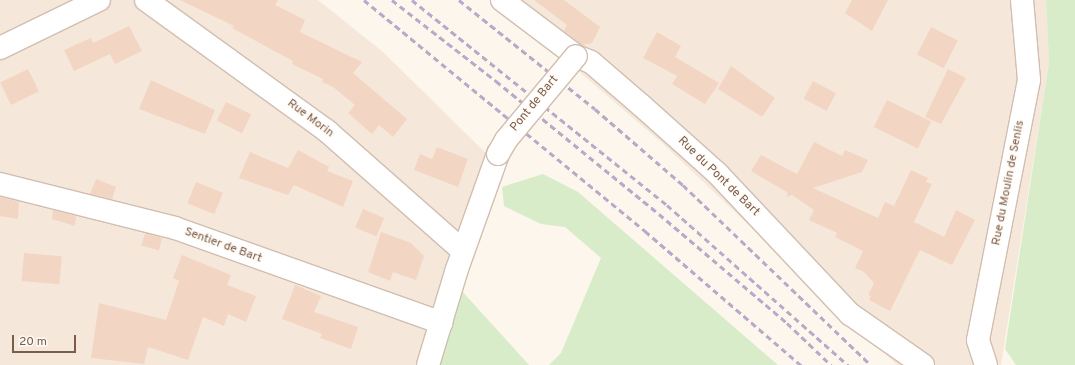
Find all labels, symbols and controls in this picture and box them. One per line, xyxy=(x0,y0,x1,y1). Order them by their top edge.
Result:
street label: Pont de Bart xyxy=(508,73,562,135)
street label: Rue Morin xyxy=(284,97,336,141)
street label: Rue du Moulin de Senlis xyxy=(990,119,1028,247)
street label: Rue du Pont de Bart xyxy=(674,134,762,220)
street label: Sentier de Bart xyxy=(182,225,264,267)
scale bar xyxy=(14,327,78,353)
text: 20 m xyxy=(19,334,47,350)

